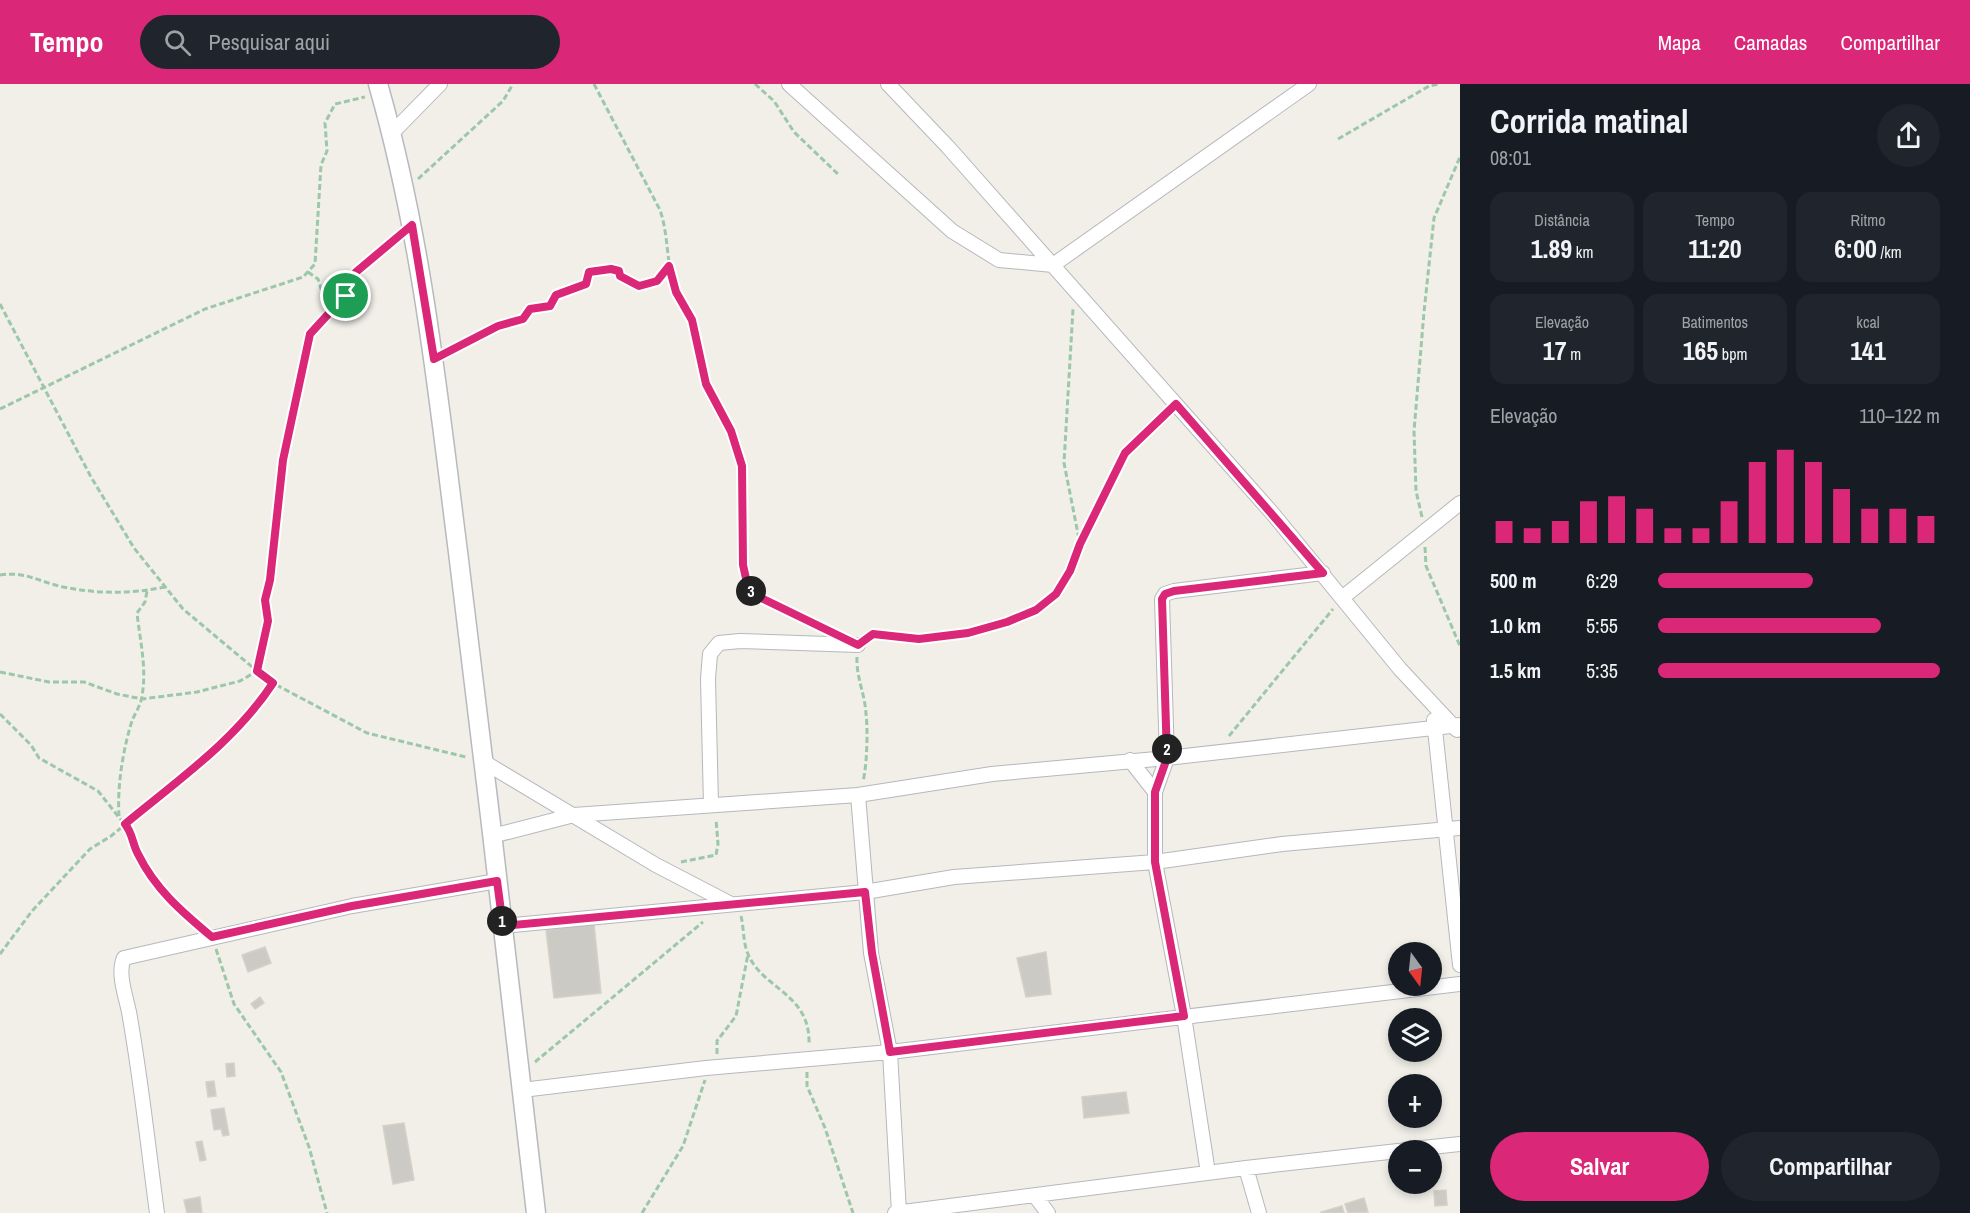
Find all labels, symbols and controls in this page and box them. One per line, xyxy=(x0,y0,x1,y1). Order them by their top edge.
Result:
search box xyxy=(140,15,560,69)
text: Tempo xyxy=(30,23,104,61)
icon: search xyxy=(161,26,194,59)
text: Pesquisar aqui xyxy=(209,27,330,57)
text: Mapa xyxy=(1658,28,1701,57)
text: Camadas xyxy=(1734,28,1807,57)
text: Compartilhar xyxy=(1840,28,1940,57)
text: Corrida matinal xyxy=(1490,99,1689,143)
button: share xyxy=(1877,104,1940,167)
text: 08:01 xyxy=(1490,144,1531,171)
text: Distância xyxy=(1534,209,1590,231)
text: Tempo xyxy=(1695,209,1735,231)
text: Ritmo xyxy=(1851,209,1886,231)
text: 1.89 xyxy=(1531,231,1572,266)
text: 11:20 xyxy=(1688,231,1742,266)
text: 6:00 xyxy=(1834,231,1877,266)
text: km xyxy=(1572,241,1593,263)
text: /km xyxy=(1877,241,1902,263)
pin xyxy=(320,270,371,321)
icon: arrive xyxy=(329,279,362,312)
text: Elevação xyxy=(1535,311,1589,333)
text: Batimentos xyxy=(1682,311,1748,333)
text: kcal xyxy=(1856,311,1880,333)
text: 17 xyxy=(1543,333,1567,368)
text: 165 xyxy=(1683,333,1718,368)
text: 141 xyxy=(1850,333,1886,368)
text: m xyxy=(1567,343,1581,365)
text: bpm xyxy=(1718,343,1747,365)
text: Elevação xyxy=(1490,402,1557,429)
text: 110–122 m xyxy=(1859,402,1940,429)
text: 500 m xyxy=(1490,567,1537,594)
text: 6:29 xyxy=(1586,567,1618,594)
pin: 3 xyxy=(736,576,766,606)
text: 3 xyxy=(747,580,755,602)
text: 1.0 km xyxy=(1490,612,1541,639)
text: 5:55 xyxy=(1586,612,1618,639)
text: 1.5 km xyxy=(1490,657,1541,684)
text: 5:35 xyxy=(1586,657,1618,684)
pin: 2 xyxy=(1152,734,1182,764)
text: 2 xyxy=(1163,738,1171,760)
pin: 1 xyxy=(487,906,517,936)
text: 1 xyxy=(498,910,506,932)
north arrow xyxy=(1388,942,1442,996)
map controls xyxy=(1388,942,1442,1194)
button: layers xyxy=(1388,1008,1442,1062)
button: + xyxy=(1388,1074,1442,1128)
button: Salvar xyxy=(1490,1132,1709,1201)
button: Compartilhar xyxy=(1721,1132,1940,1201)
button: − xyxy=(1388,1140,1442,1194)

